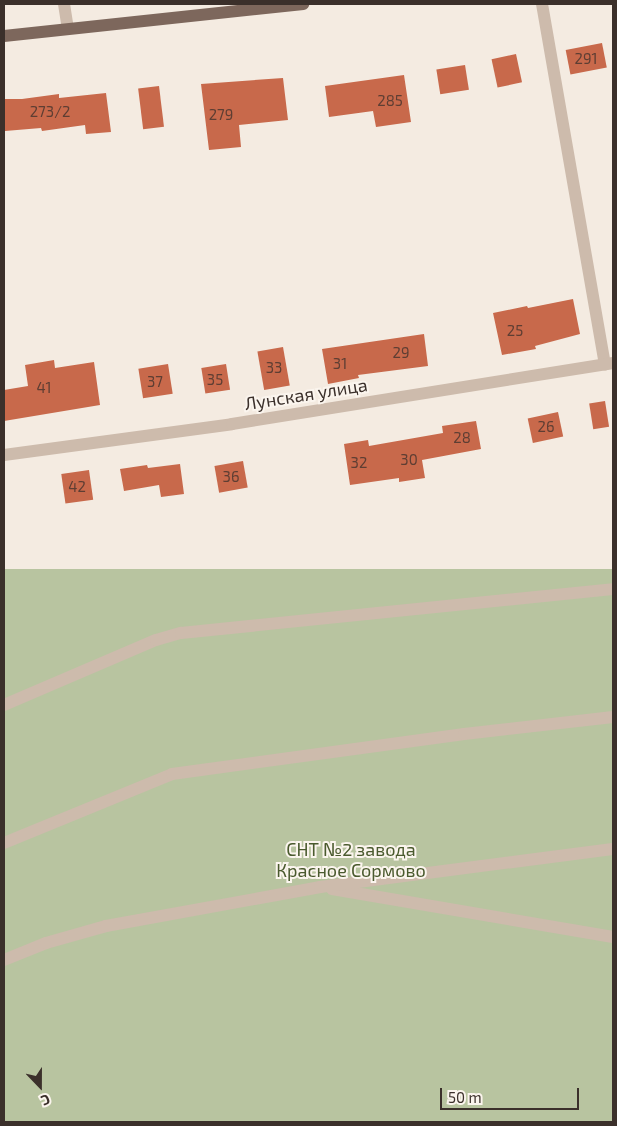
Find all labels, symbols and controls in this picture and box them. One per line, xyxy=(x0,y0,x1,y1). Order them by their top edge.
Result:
house number: 291 xyxy=(575,50,597,68)
house number: 285 xyxy=(377,92,403,110)
house number: 273/2 xyxy=(30,103,70,121)
house number: 279 xyxy=(209,106,233,124)
house number: 25 xyxy=(507,322,523,340)
house number: 29 xyxy=(392,344,410,362)
house number: 31 xyxy=(333,355,347,373)
house number: 33 xyxy=(266,359,282,377)
house number: 35 xyxy=(207,371,223,389)
house number: 37 xyxy=(147,373,163,391)
street label: Лунская улица xyxy=(243,374,369,414)
house number: 41 xyxy=(36,379,52,397)
house number: 26 xyxy=(537,418,555,436)
house number: 28 xyxy=(453,429,471,447)
house number: 30 xyxy=(400,451,418,469)
house number: 32 xyxy=(351,454,367,472)
house number: 36 xyxy=(223,468,239,486)
house number: 42 xyxy=(68,478,86,496)
park label: СНТ №2 завода Красное Сормово xyxy=(276,839,426,882)
north arrow xyxy=(15,1061,65,1111)
scale bar xyxy=(442,1078,581,1110)
text: 50 m xyxy=(448,1088,482,1106)
text: С xyxy=(39,1091,53,1110)

